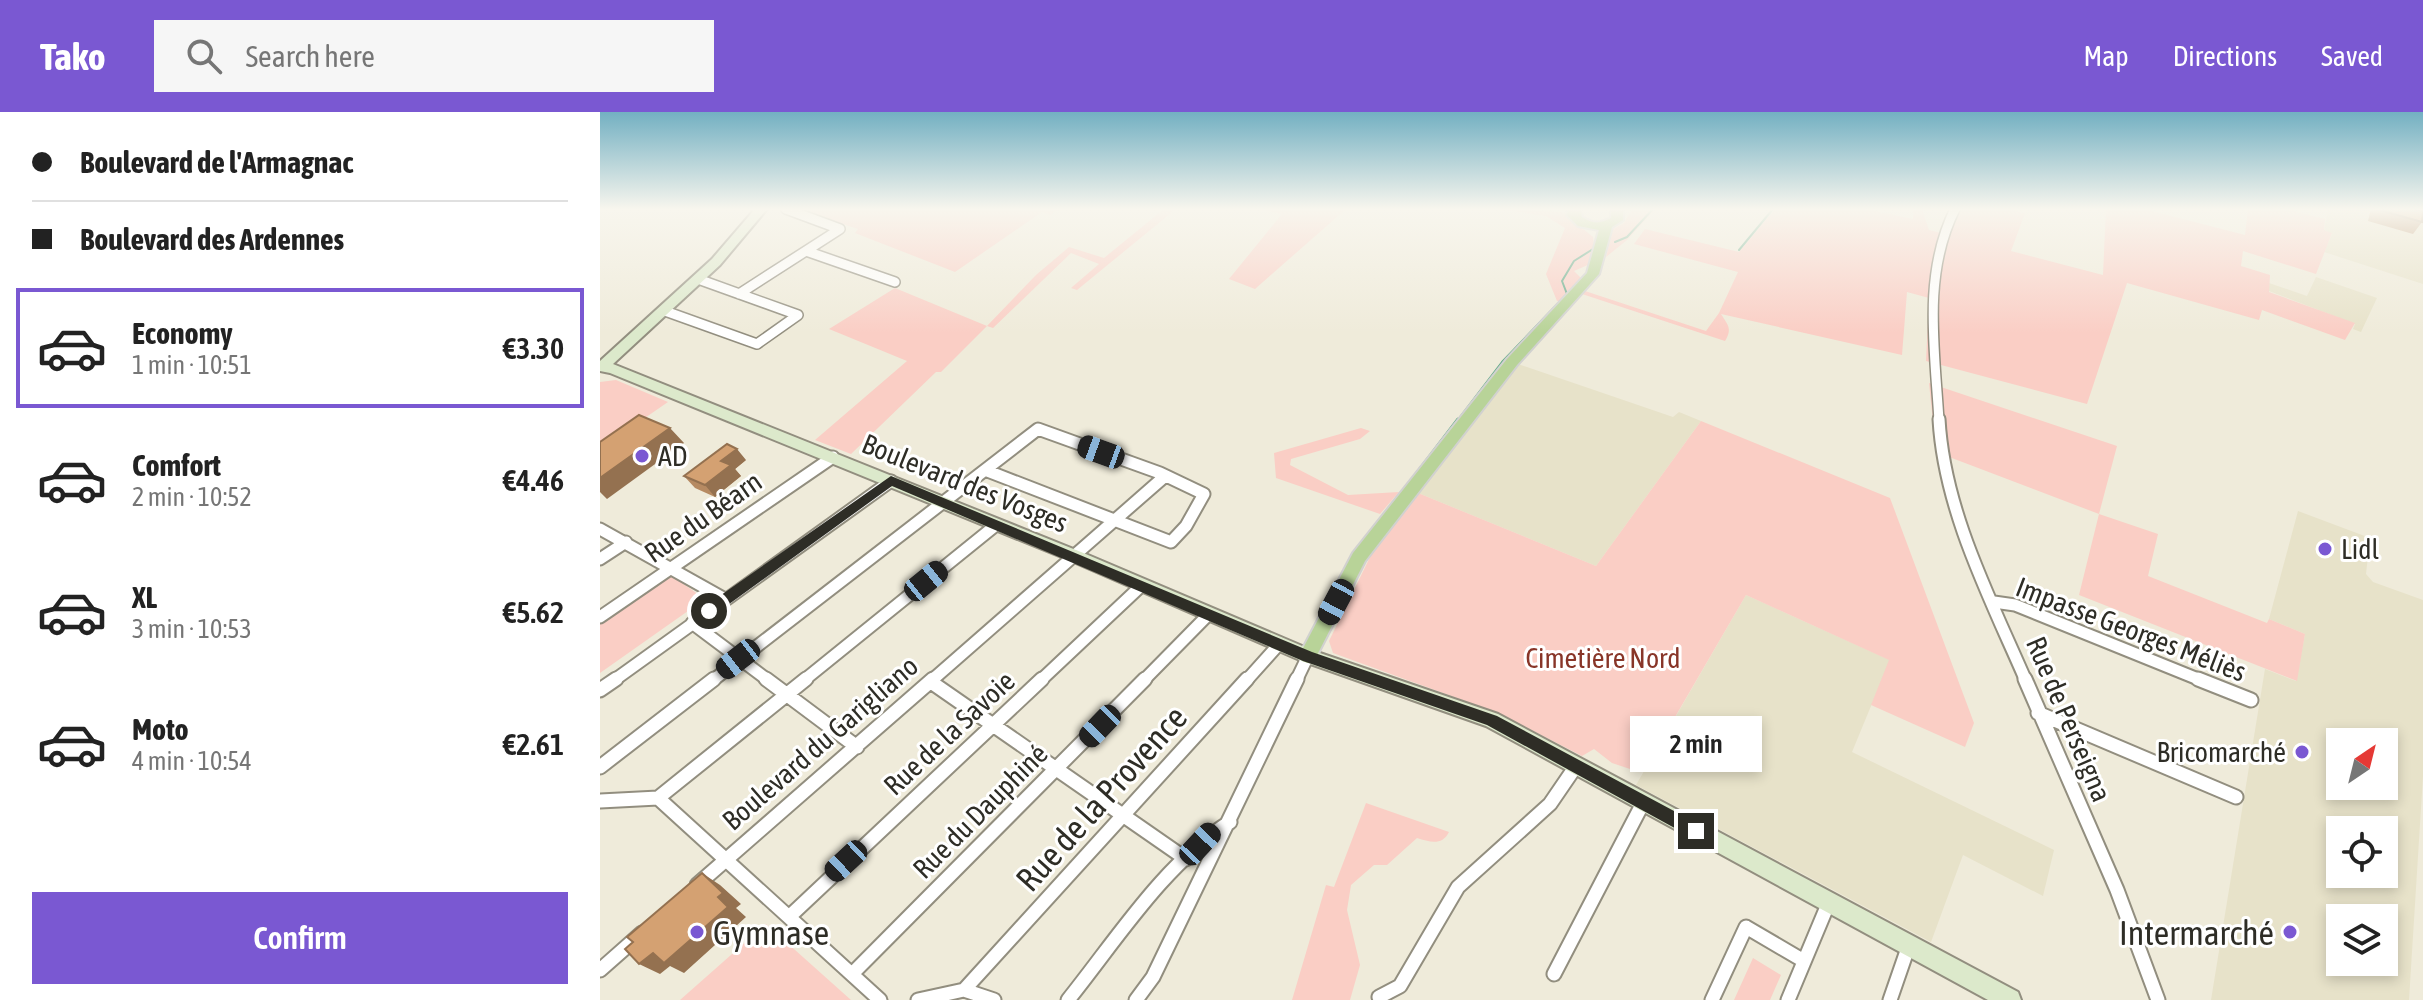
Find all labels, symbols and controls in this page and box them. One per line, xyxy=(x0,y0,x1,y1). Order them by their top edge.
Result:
search box xyxy=(154,20,714,92)
icon: search xyxy=(182,34,226,78)
text: Tako xyxy=(40,35,106,78)
text: Search here xyxy=(246,39,375,73)
text: Map xyxy=(2084,40,2129,72)
text: Directions xyxy=(2173,40,2277,72)
text: Saved xyxy=(2321,40,2383,72)
text: Boulevard de l'Armagnac xyxy=(80,145,353,179)
text: Boulevard des Ardennes xyxy=(80,222,344,256)
icon: car xyxy=(36,312,108,384)
text: Economy xyxy=(132,316,233,350)
text: €3.30 xyxy=(503,331,564,365)
text: 1 min · 10:51 xyxy=(132,350,252,380)
street label: Boulevard des Vosges xyxy=(858,427,1072,539)
car xyxy=(1074,433,1128,471)
place label: AD xyxy=(658,440,687,472)
icon: car xyxy=(36,444,108,516)
marker: AD xyxy=(633,447,651,465)
text: Comfort xyxy=(132,448,221,482)
text: €4.46 xyxy=(503,463,564,497)
street label: Rue du Béarn xyxy=(638,465,768,569)
text: 2 min · 10:52 xyxy=(132,482,252,512)
place label: Lidl xyxy=(2341,533,2380,565)
marker: Lidl xyxy=(2316,540,2334,558)
car xyxy=(900,557,952,605)
street label: Impasse Georges Méliès xyxy=(2011,570,2251,688)
car xyxy=(1314,575,1358,629)
icon: car xyxy=(36,576,108,648)
text: XL xyxy=(132,580,157,614)
route start xyxy=(691,593,727,629)
text: €5.62 xyxy=(503,595,564,629)
text: 3 min · 10:53 xyxy=(132,614,252,644)
street label: Rue de Perseigna xyxy=(2020,632,2118,806)
car xyxy=(712,635,764,683)
park label: Cimetière Nord xyxy=(1525,642,1681,674)
street label: Boulevard du Garigliano xyxy=(716,650,924,836)
street label: Rue de la Savoie xyxy=(877,665,1021,801)
street label: Rue de la Provence xyxy=(1008,698,1194,898)
car xyxy=(1075,700,1125,752)
icon: car xyxy=(36,708,108,780)
text: Moto xyxy=(132,712,189,746)
callout: 2 min xyxy=(1630,715,1762,771)
text: €2.61 xyxy=(503,727,564,761)
north arrow xyxy=(2326,728,2398,800)
map controls xyxy=(2326,728,2398,976)
text: 2 min xyxy=(1669,729,1723,759)
place label: Bricomarché xyxy=(2156,736,2286,768)
street label: Rue du Dauphiné xyxy=(906,737,1054,885)
marker: Bricomarché xyxy=(2293,743,2311,761)
text: 4 min · 10:54 xyxy=(132,746,252,776)
route end xyxy=(1678,813,1714,849)
button: locate xyxy=(2326,816,2398,888)
car xyxy=(1175,818,1225,870)
car xyxy=(820,836,872,886)
button: Confirm xyxy=(32,892,568,984)
button: layers xyxy=(2326,904,2398,976)
place label: Gymnase xyxy=(713,913,829,952)
place label: Intermarché xyxy=(2119,913,2274,952)
marker: Gymnase xyxy=(688,923,706,941)
marker: Intermarché xyxy=(2281,923,2299,941)

